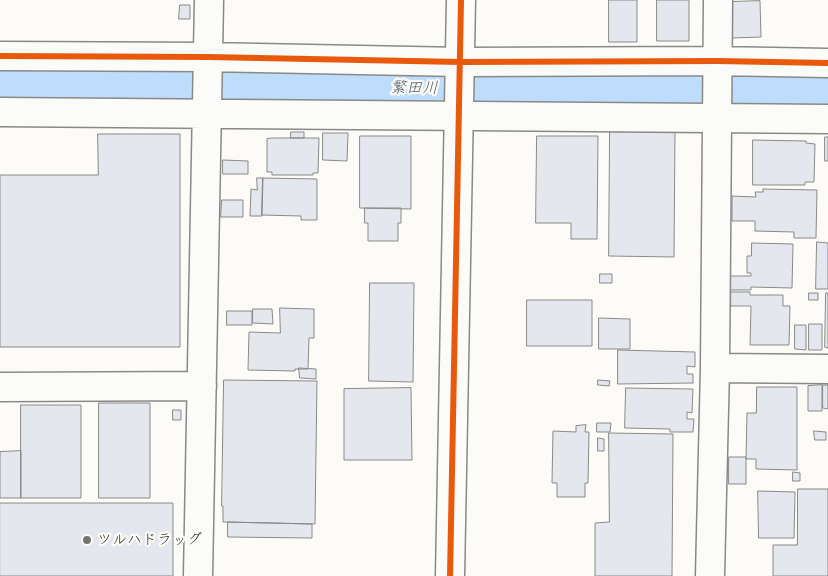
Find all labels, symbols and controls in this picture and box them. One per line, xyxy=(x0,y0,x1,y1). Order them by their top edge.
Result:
water label: 繁田川 xyxy=(390,78,438,98)
place label: ツルハドラッグ xyxy=(97,531,202,549)
marker: ツルハドラッグ xyxy=(81,534,93,546)

